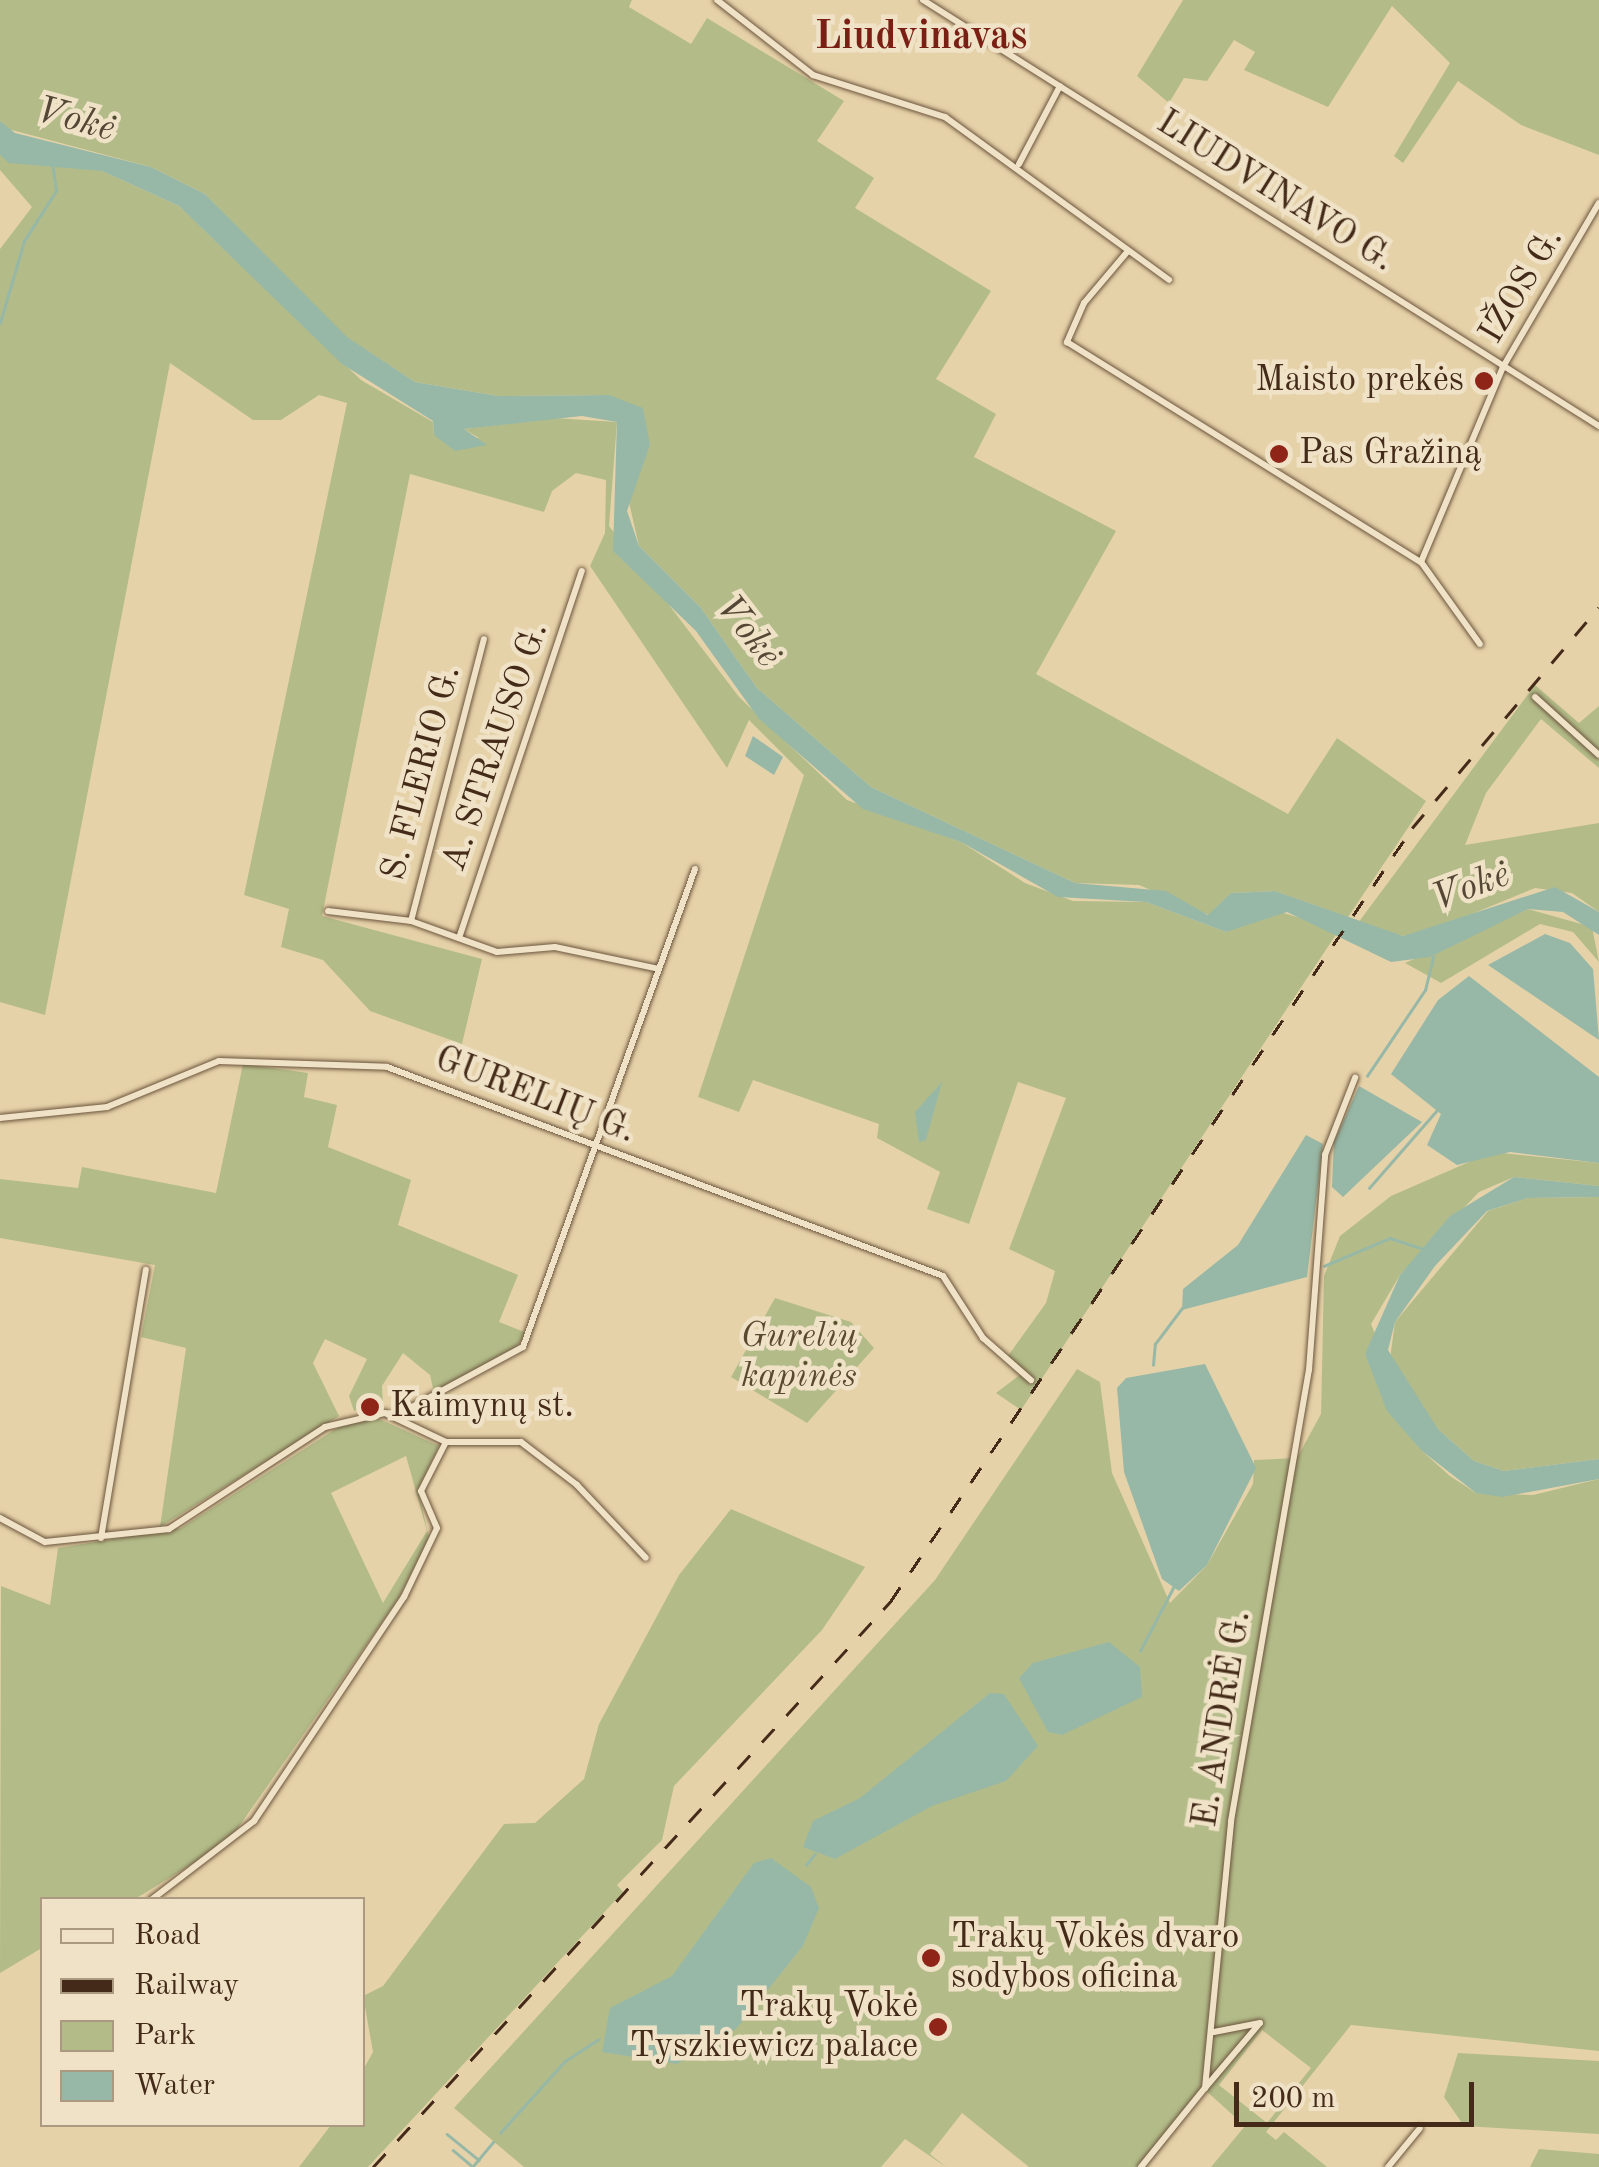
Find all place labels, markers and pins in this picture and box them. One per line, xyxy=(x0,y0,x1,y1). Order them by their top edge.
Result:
place label: Maisto prekės xyxy=(1255,360,1464,402)
marker: Maisto prekės xyxy=(1473,370,1495,392)
place label: Pas Gražiną xyxy=(1299,433,1481,475)
marker: Pas Gražiną xyxy=(1268,443,1290,465)
place label: Kaimynų st. xyxy=(390,1386,574,1428)
marker: Kaimynų st. xyxy=(359,1396,381,1418)
place label: Trakų Vokės dvaro sodybos oficina xyxy=(951,1917,1239,1999)
marker: Trakų Vokės dvaro sodybos oficina xyxy=(920,1947,942,1969)
place label: Trakų Vokė Tyszkiewicz palace xyxy=(630,1986,918,2068)
marker: Trakų Vokė Tyszkiewicz palace xyxy=(927,2016,949,2038)

